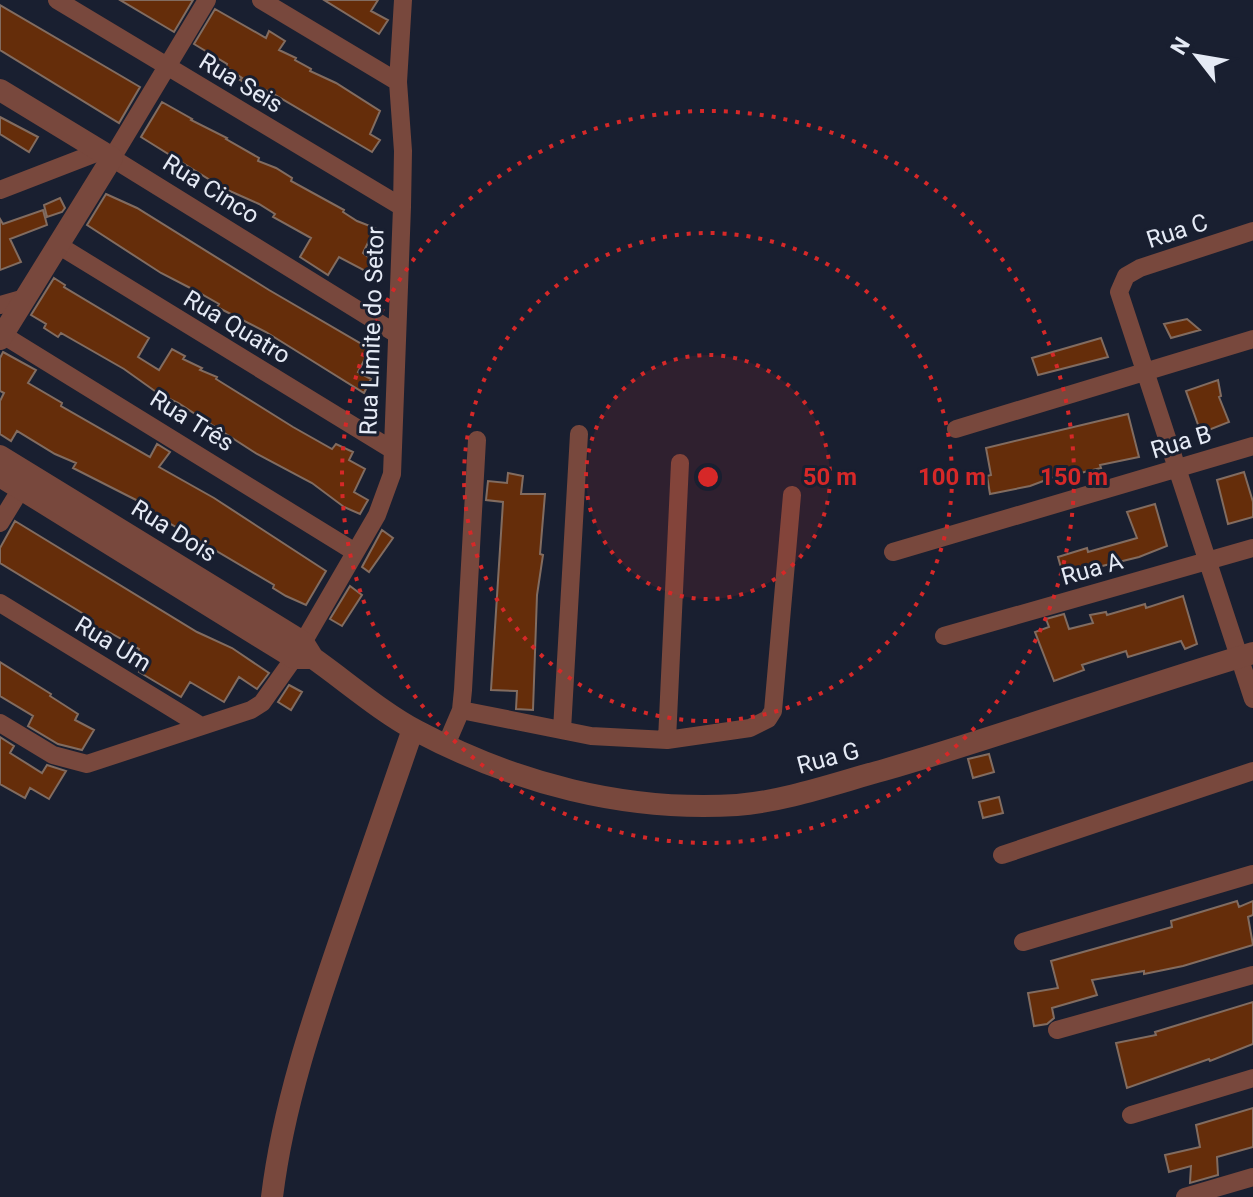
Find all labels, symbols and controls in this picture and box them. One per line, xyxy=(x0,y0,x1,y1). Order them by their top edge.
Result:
north arrow xyxy=(1157,16,1237,96)
text: N xyxy=(1166,33,1195,59)
street label: Rua Seis xyxy=(194,47,288,119)
street label: Rua Cinco xyxy=(158,149,264,229)
street label: Rua C xyxy=(1143,208,1211,254)
street label: Rua Limite do Setor xyxy=(354,226,390,436)
street label: Rua Quatro xyxy=(179,284,295,370)
street label: Rua Três xyxy=(145,384,239,458)
street label: Rua B xyxy=(1147,420,1215,464)
centre of rings xyxy=(694,463,722,491)
text: 50 m xyxy=(803,463,857,491)
text: 100 m xyxy=(918,463,986,491)
text: 150 m xyxy=(1040,463,1108,491)
street label: Rua Dois xyxy=(126,494,222,568)
street label: Rua A xyxy=(1058,547,1126,591)
street label: Rua Um xyxy=(70,610,156,678)
street label: Rua G xyxy=(794,736,862,780)

